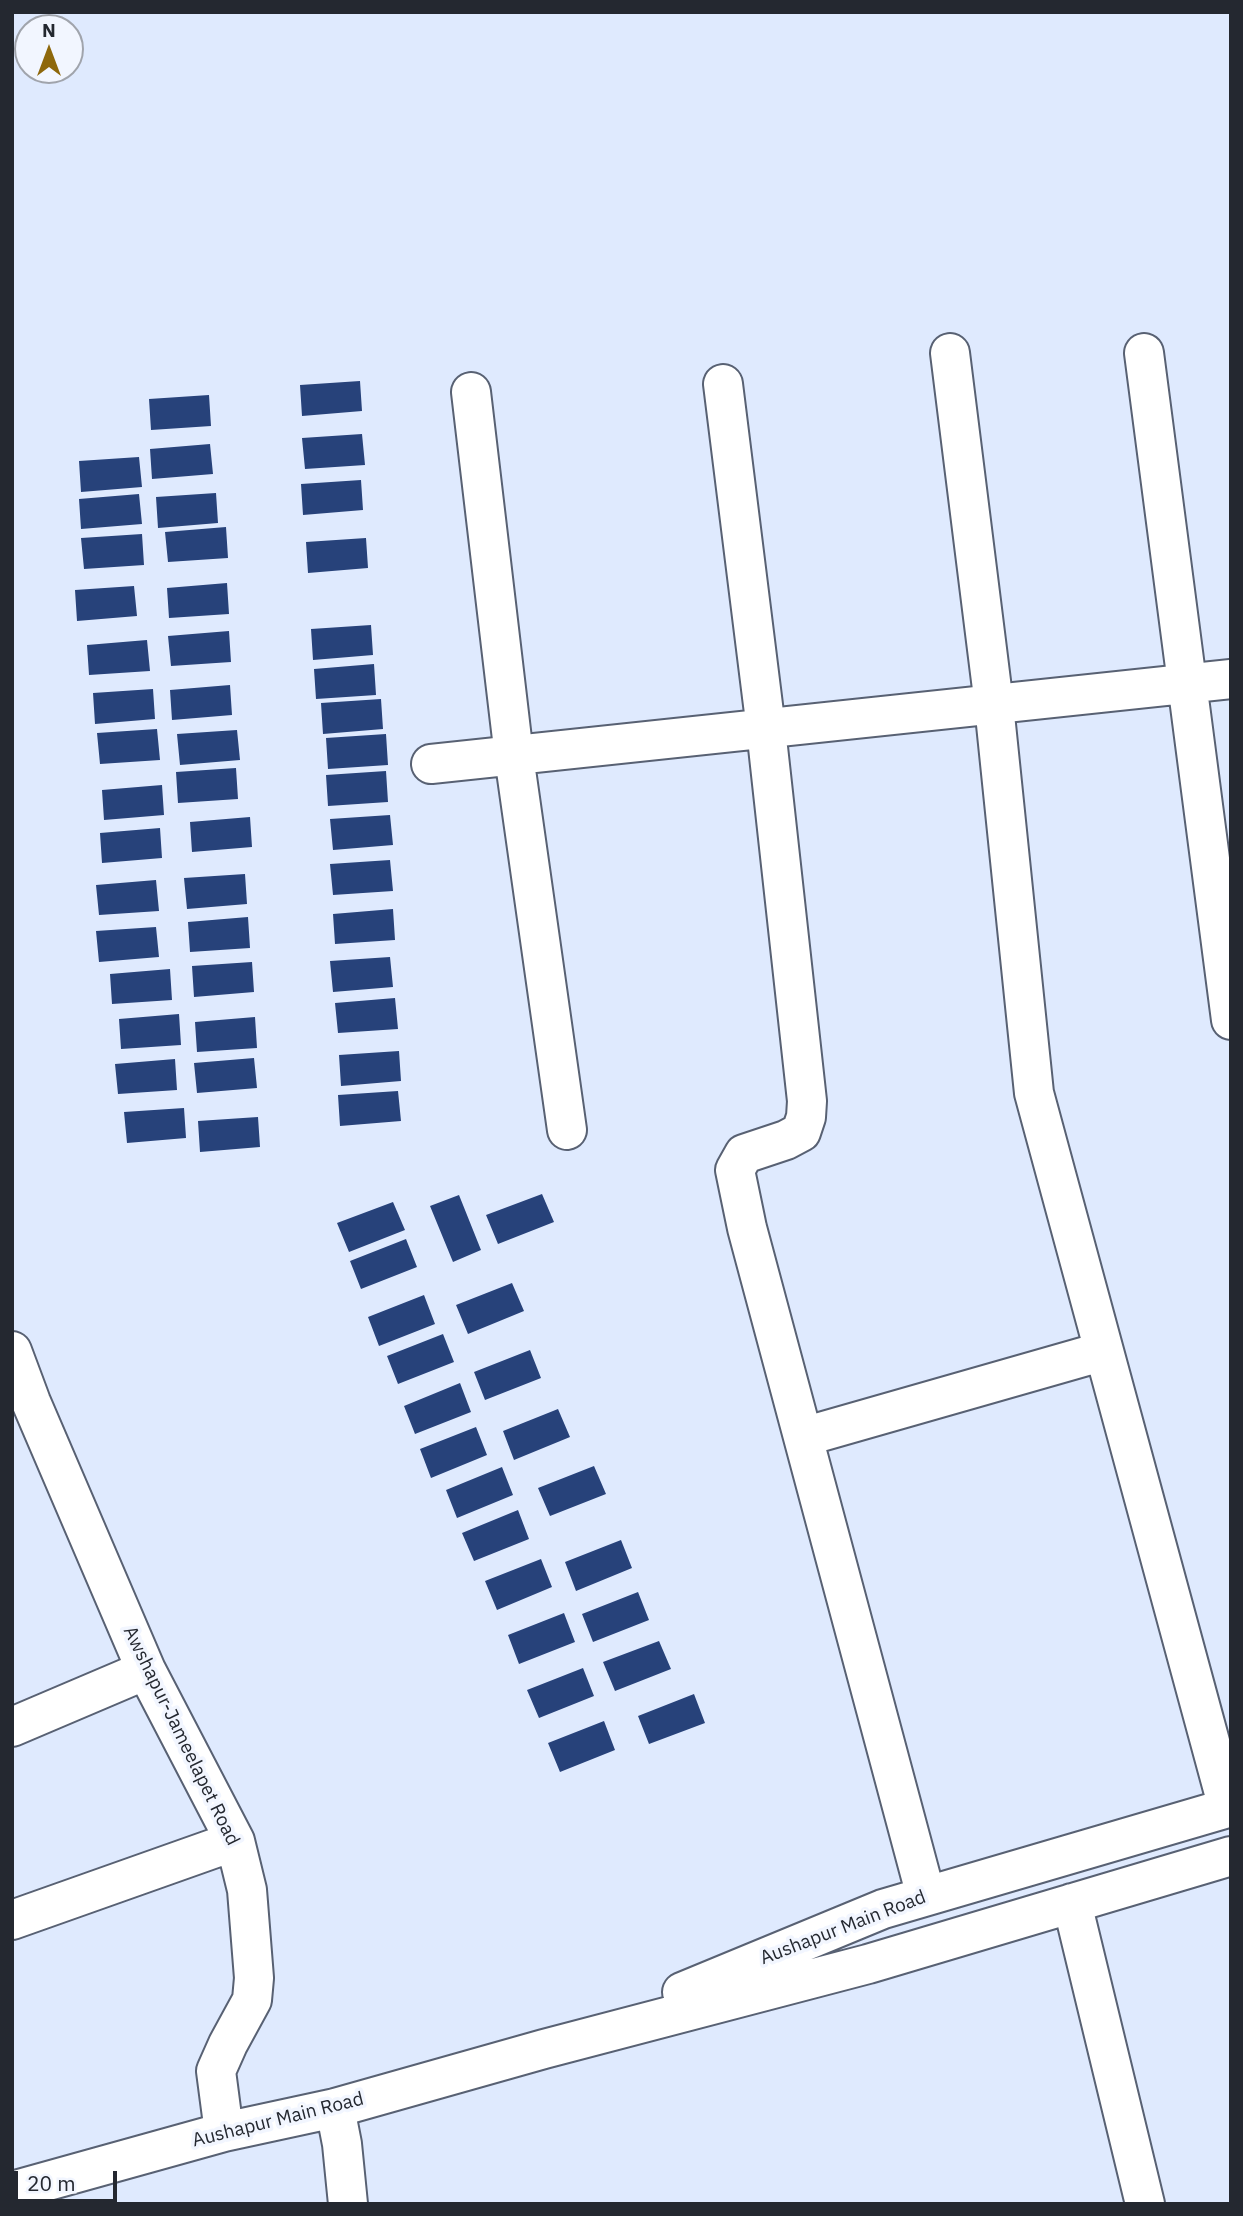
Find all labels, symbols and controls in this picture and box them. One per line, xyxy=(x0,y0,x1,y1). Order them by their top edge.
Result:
north arrow xyxy=(14,14,84,84)
text: N xyxy=(42,18,56,42)
street label: Awshapur-Jameelapet Road xyxy=(118,1623,244,1849)
street label: Aushapur Main Road xyxy=(757,1886,929,1970)
street label: Aushapur Main Road xyxy=(190,2088,366,2152)
scale bar xyxy=(18,2156,121,2200)
text: 20 m xyxy=(27,2169,76,2197)

